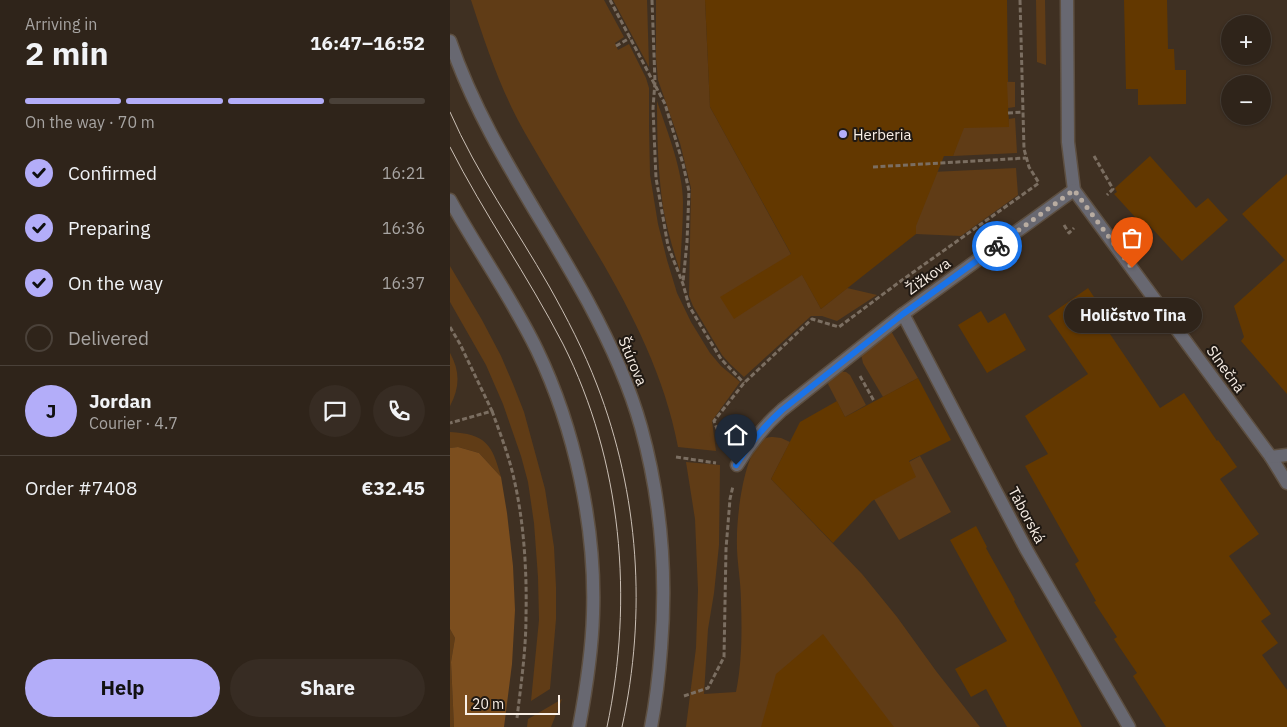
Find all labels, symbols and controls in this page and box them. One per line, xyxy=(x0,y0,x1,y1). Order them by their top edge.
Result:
text: Arriving in xyxy=(25,14,97,34)
map controls xyxy=(1221,15,1271,125)
button: + xyxy=(1221,15,1271,65)
text: 16:47–16:52 xyxy=(310,31,425,55)
text: 2 min xyxy=(25,32,109,74)
button: − xyxy=(1221,75,1271,125)
text: On the way · 70 m xyxy=(25,112,155,132)
place label: Herberia xyxy=(853,125,912,144)
marker: Herberia xyxy=(837,128,849,140)
icon: check xyxy=(25,159,53,187)
text: Confirmed xyxy=(68,161,157,185)
text: 16:21 xyxy=(382,163,425,183)
icon: check xyxy=(25,214,53,242)
text: Preparing xyxy=(68,216,150,240)
pin xyxy=(1111,217,1153,268)
text: 16:36 xyxy=(382,218,425,238)
courier xyxy=(972,221,1022,271)
icon: bag xyxy=(1118,224,1146,252)
icon: bike xyxy=(983,232,1011,260)
street label: Žižkova xyxy=(902,253,954,299)
icon: check xyxy=(25,269,53,297)
text: On the way xyxy=(68,271,163,295)
text: 16:37 xyxy=(382,273,425,293)
callout: Holičstvo Tina xyxy=(1063,298,1201,333)
text: Holičstvo Tina xyxy=(1080,305,1186,325)
text: Delivered xyxy=(68,326,149,350)
street label: Štúrova xyxy=(614,334,652,388)
street label: Slnečná xyxy=(1203,342,1249,396)
button: chat xyxy=(309,385,361,437)
button: phone xyxy=(373,385,425,437)
text: Jordan xyxy=(89,389,152,413)
text: J xyxy=(46,399,56,423)
text: Courier · 4.7 xyxy=(89,413,178,433)
pin xyxy=(715,414,757,465)
icon: home xyxy=(722,421,750,449)
text: Order #7408 xyxy=(25,476,137,500)
text: €32.45 xyxy=(362,476,425,500)
street label: Táborská xyxy=(1004,483,1050,547)
button: Help xyxy=(25,659,220,717)
button: Share xyxy=(230,659,425,717)
scale bar xyxy=(465,692,560,715)
text: 20 m xyxy=(472,695,504,713)

